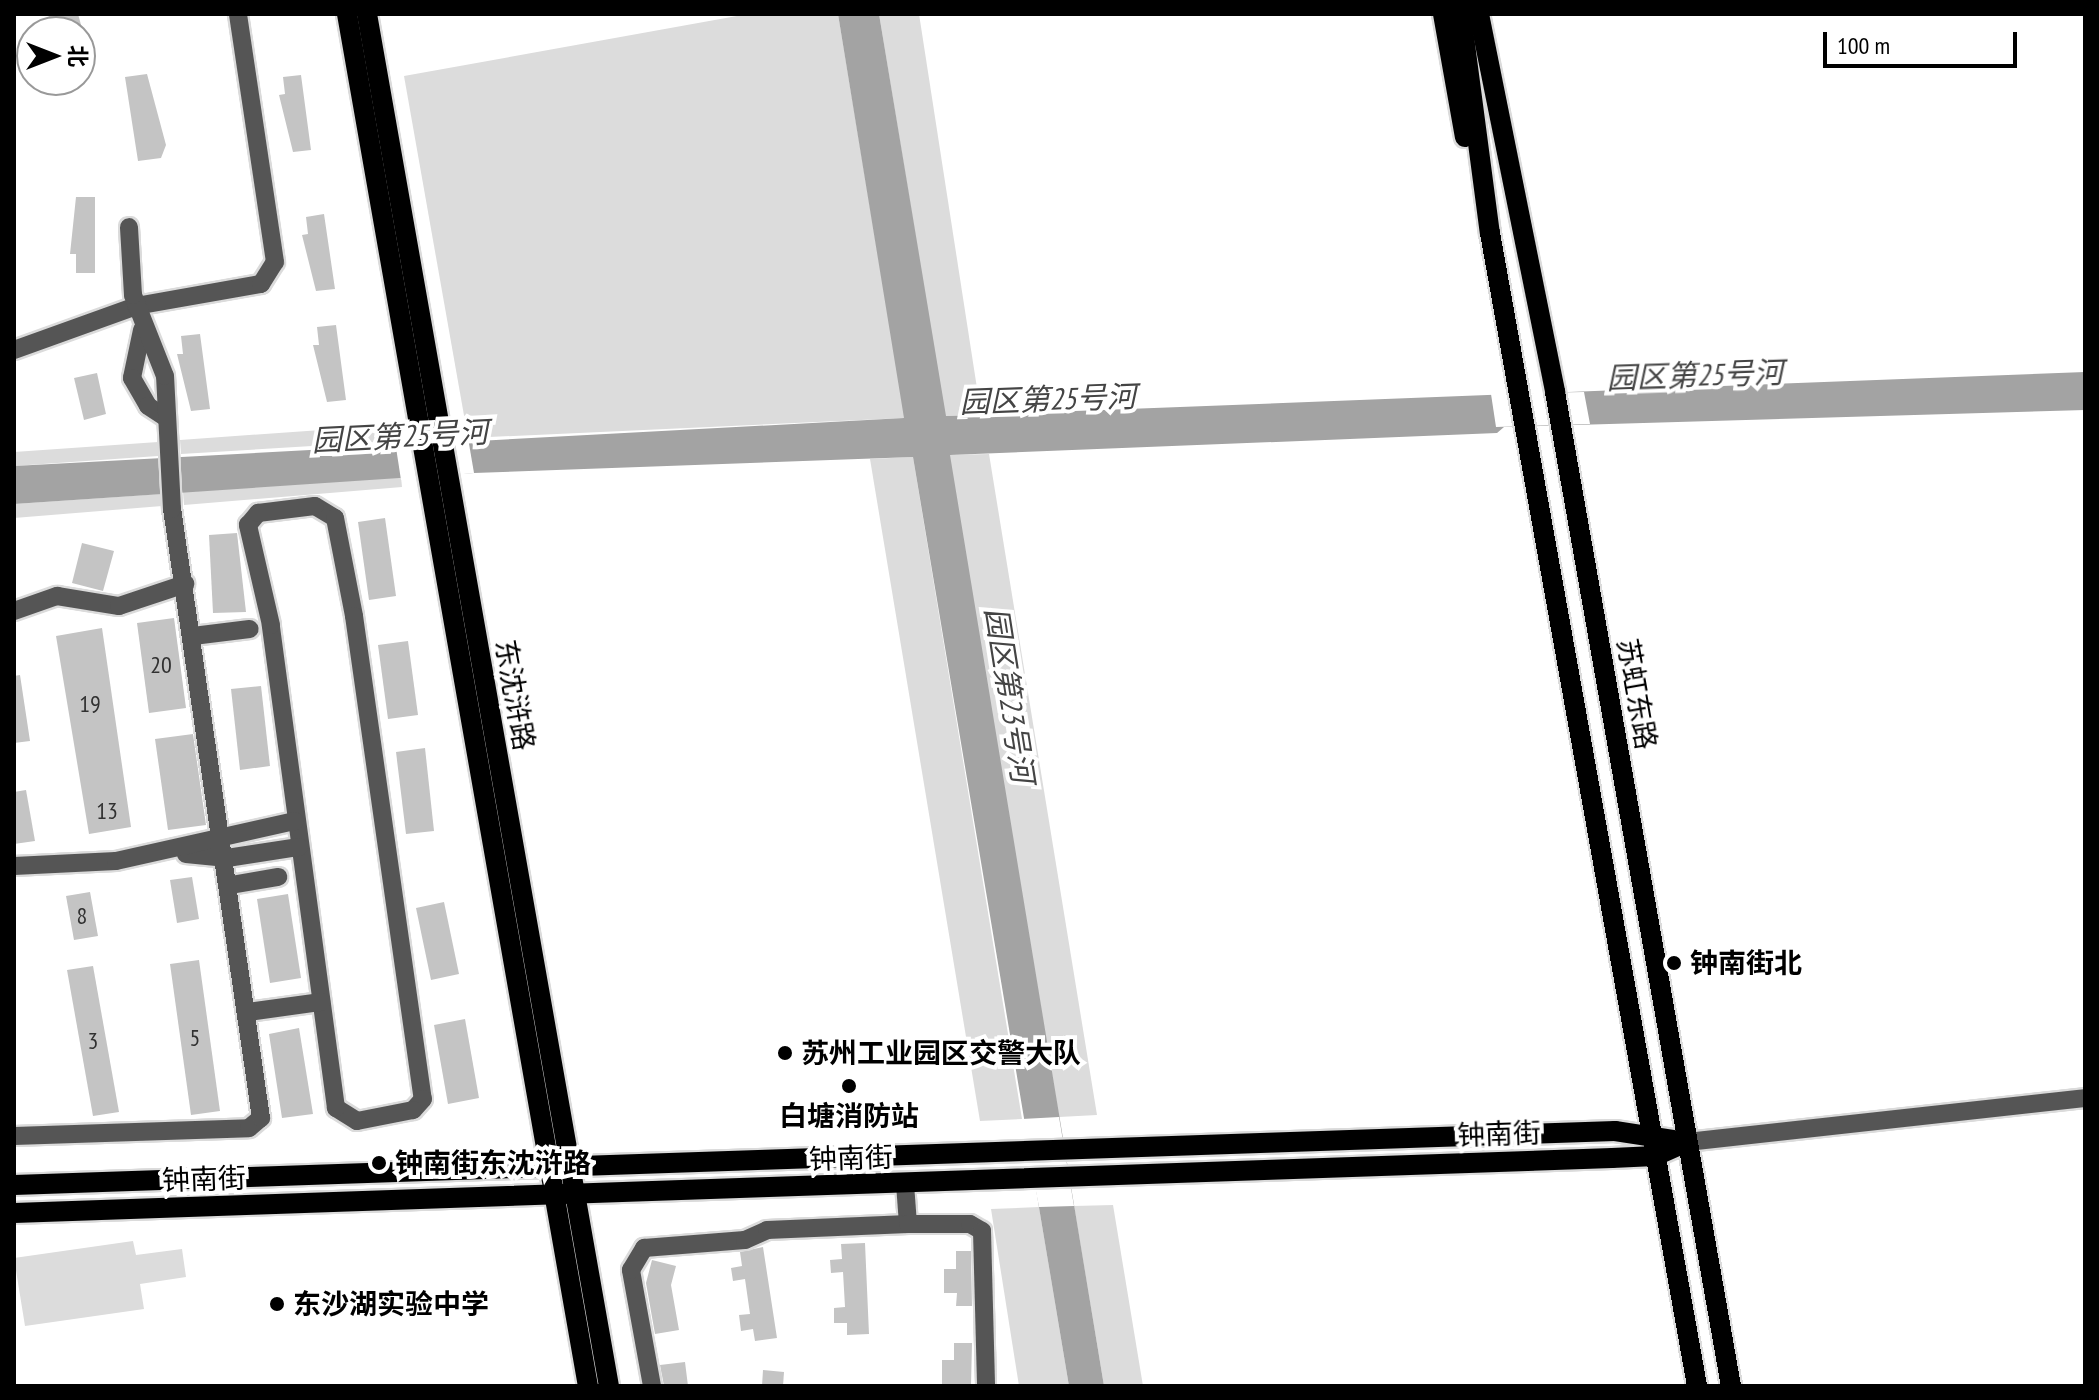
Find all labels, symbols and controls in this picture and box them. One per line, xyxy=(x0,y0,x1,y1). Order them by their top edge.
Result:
north arrow xyxy=(16,16,96,96)
scale bar xyxy=(1827,16,2021,66)
text: 100 m xyxy=(1837,30,1890,61)
text: 北 xyxy=(64,45,92,67)
water label: 园区第25号河 xyxy=(1606,354,1784,396)
water label: 园区第25号河 xyxy=(959,378,1137,420)
water label: 园区第25号河 xyxy=(311,413,489,459)
water label: 园区第23号河 xyxy=(978,605,1042,785)
street label: 苏虹东路 xyxy=(1611,636,1663,752)
street label: 东沈浒路 xyxy=(489,637,541,753)
house number: 20 xyxy=(150,651,172,679)
house number: 19 xyxy=(79,690,101,718)
house number: 13 xyxy=(96,797,118,825)
house number: 8 xyxy=(77,902,87,930)
place label: 钟南街北 xyxy=(1690,946,1802,980)
marker: 钟南街北 xyxy=(1665,954,1683,972)
house number: 5 xyxy=(190,1024,200,1052)
house number: 3 xyxy=(88,1027,98,1055)
place label: 苏州工业园区交警大队 xyxy=(801,1036,1081,1070)
marker: 苏州工业园区交警大队 xyxy=(776,1044,794,1062)
marker: 白塘消防站 xyxy=(840,1077,858,1095)
place label: 白塘消防站 xyxy=(779,1099,919,1133)
street label: 钟南街 xyxy=(1456,1116,1542,1152)
street label: 钟南街 xyxy=(808,1140,894,1176)
place label: 钟南街东沈浒路 xyxy=(395,1146,591,1180)
marker: 钟南街东沈浒路 xyxy=(370,1154,388,1172)
street label: 钟南街 xyxy=(161,1161,247,1197)
place label: 东沙湖实验中学 xyxy=(293,1287,489,1321)
marker: 东沙湖实验中学 xyxy=(268,1295,286,1313)

